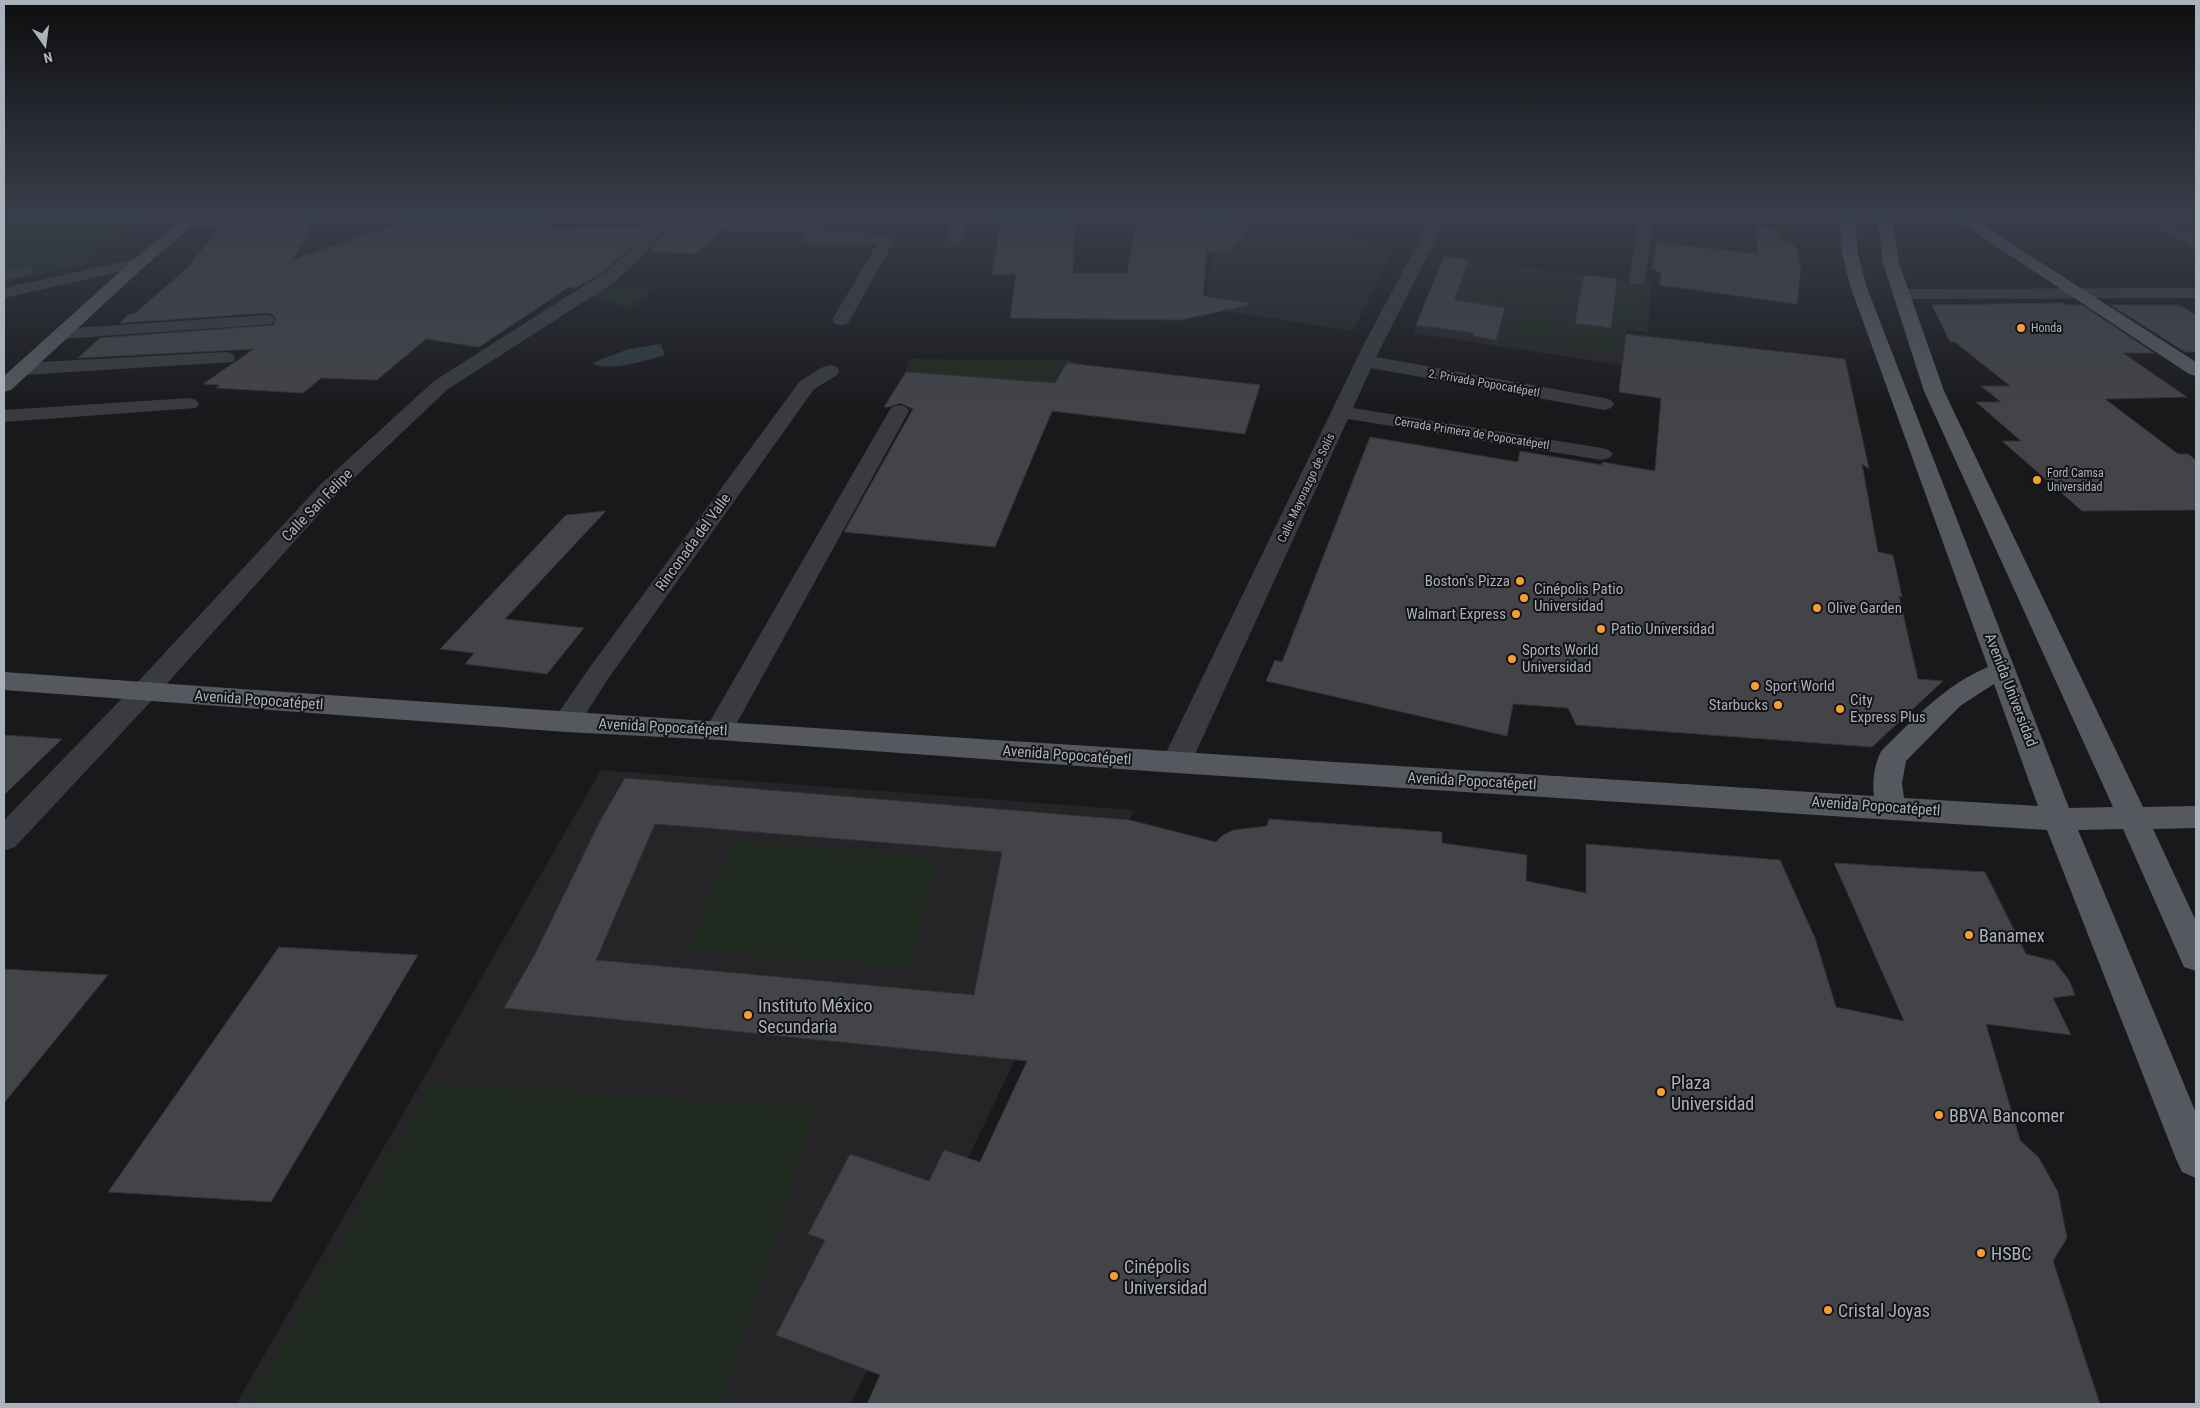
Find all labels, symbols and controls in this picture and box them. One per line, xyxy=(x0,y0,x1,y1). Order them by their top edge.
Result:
north arrow xyxy=(20,20,70,70)
text: N xyxy=(42,49,54,66)
place label: Honda xyxy=(2031,321,2062,335)
marker: Honda xyxy=(2015,322,2027,334)
street label: 2. Privada Popocatépetl xyxy=(1427,366,1541,400)
street label: Cerrada Primera de Popocatépetl xyxy=(1394,414,1550,452)
street label: Calle Mayorazgo de Solís xyxy=(1275,431,1337,545)
street label: Calle San Felipe xyxy=(278,465,356,545)
place label: Ford Camsa Universidad xyxy=(2047,466,2104,494)
marker: Ford Camsa Universidad xyxy=(2031,474,2043,486)
street label: Rinconada del Valle xyxy=(652,490,734,594)
place label: Boston's Pizza xyxy=(1425,572,1510,590)
marker: Boston's Pizza xyxy=(1514,575,1526,587)
place label: Cinépolis Patio Universidad xyxy=(1534,580,1623,615)
marker: Cinépolis Patio Universidad xyxy=(1518,592,1530,604)
place label: Olive Garden xyxy=(1827,599,1902,617)
marker: Olive Garden xyxy=(1811,602,1823,614)
place label: Walmart Express xyxy=(1406,605,1506,623)
marker: Walmart Express xyxy=(1510,608,1522,620)
place label: Patio Universidad xyxy=(1611,620,1715,638)
marker: Patio Universidad xyxy=(1595,623,1607,635)
street label: Avenida Universidad xyxy=(1981,631,2041,749)
place label: Sports World Universidad xyxy=(1522,641,1599,676)
marker: Sports World Universidad xyxy=(1506,653,1518,665)
place label: Sport World xyxy=(1765,677,1835,695)
marker: Sport World xyxy=(1749,680,1761,692)
street label: Avenida Popocatépetl xyxy=(194,687,324,713)
place label: City Express Plus xyxy=(1850,691,1926,726)
place label: Starbucks xyxy=(1709,696,1768,714)
marker: Starbucks xyxy=(1772,699,1784,711)
marker: City Express Plus xyxy=(1834,703,1846,715)
street label: Avenida Popocatépetl xyxy=(598,715,728,739)
street label: Avenida Popocatépetl xyxy=(1002,742,1132,768)
street label: Avenida Popocatépetl xyxy=(1407,769,1537,793)
street label: Avenida Popocatépetl xyxy=(1811,793,1941,819)
place label: Banamex xyxy=(1979,925,2045,946)
marker: Banamex xyxy=(1963,929,1975,941)
place label: Instituto México Secundaria xyxy=(758,995,873,1037)
marker: Instituto México Secundaria xyxy=(742,1009,754,1021)
place label: Plaza Universidad xyxy=(1671,1072,1754,1114)
marker: Plaza Universidad xyxy=(1655,1086,1667,1098)
place label: BBVA Bancomer xyxy=(1949,1105,2065,1126)
marker: BBVA Bancomer xyxy=(1933,1109,1945,1121)
place label: HSBC xyxy=(1991,1243,2032,1264)
marker: HSBC xyxy=(1975,1247,1987,1259)
place label: Cinépolis Universidad xyxy=(1124,1256,1207,1298)
marker: Cinépolis Universidad xyxy=(1108,1270,1120,1282)
place label: Cristal Joyas xyxy=(1838,1300,1930,1321)
marker: Cristal Joyas xyxy=(1822,1304,1834,1316)

